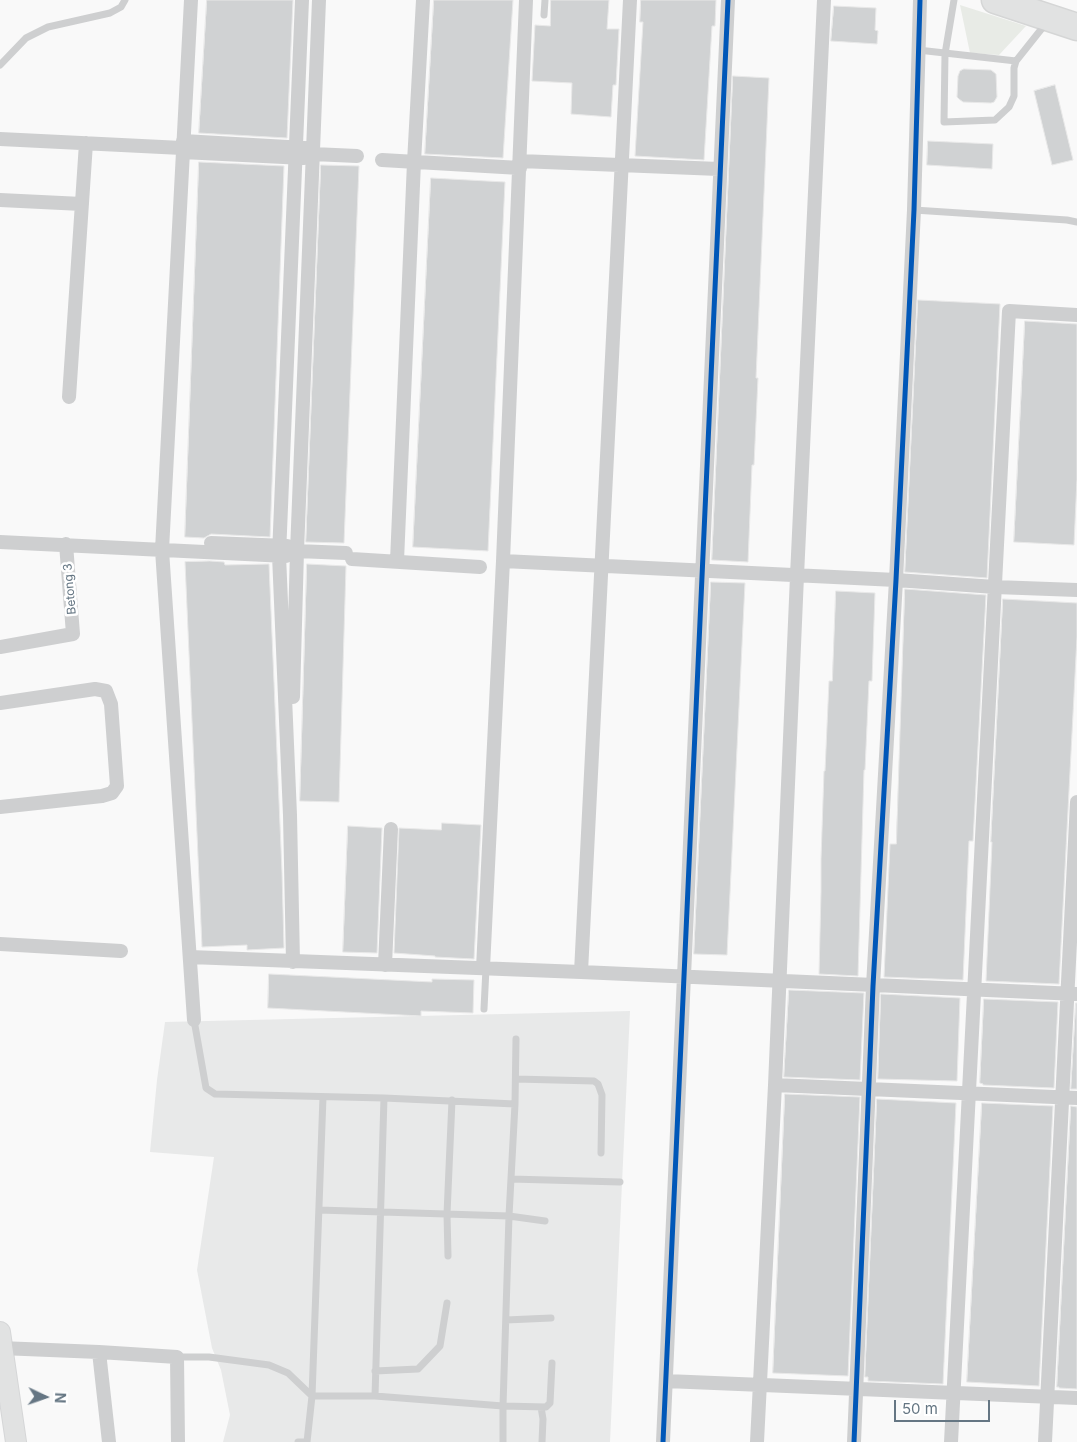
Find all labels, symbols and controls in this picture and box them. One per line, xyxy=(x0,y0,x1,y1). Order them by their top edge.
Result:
street label: Betong 3 xyxy=(61,563,79,615)
north arrow xyxy=(20,1372,70,1422)
scale bar xyxy=(897,1390,993,1422)
text: N xyxy=(52,1392,69,1404)
text: 50 m xyxy=(902,1399,938,1418)

